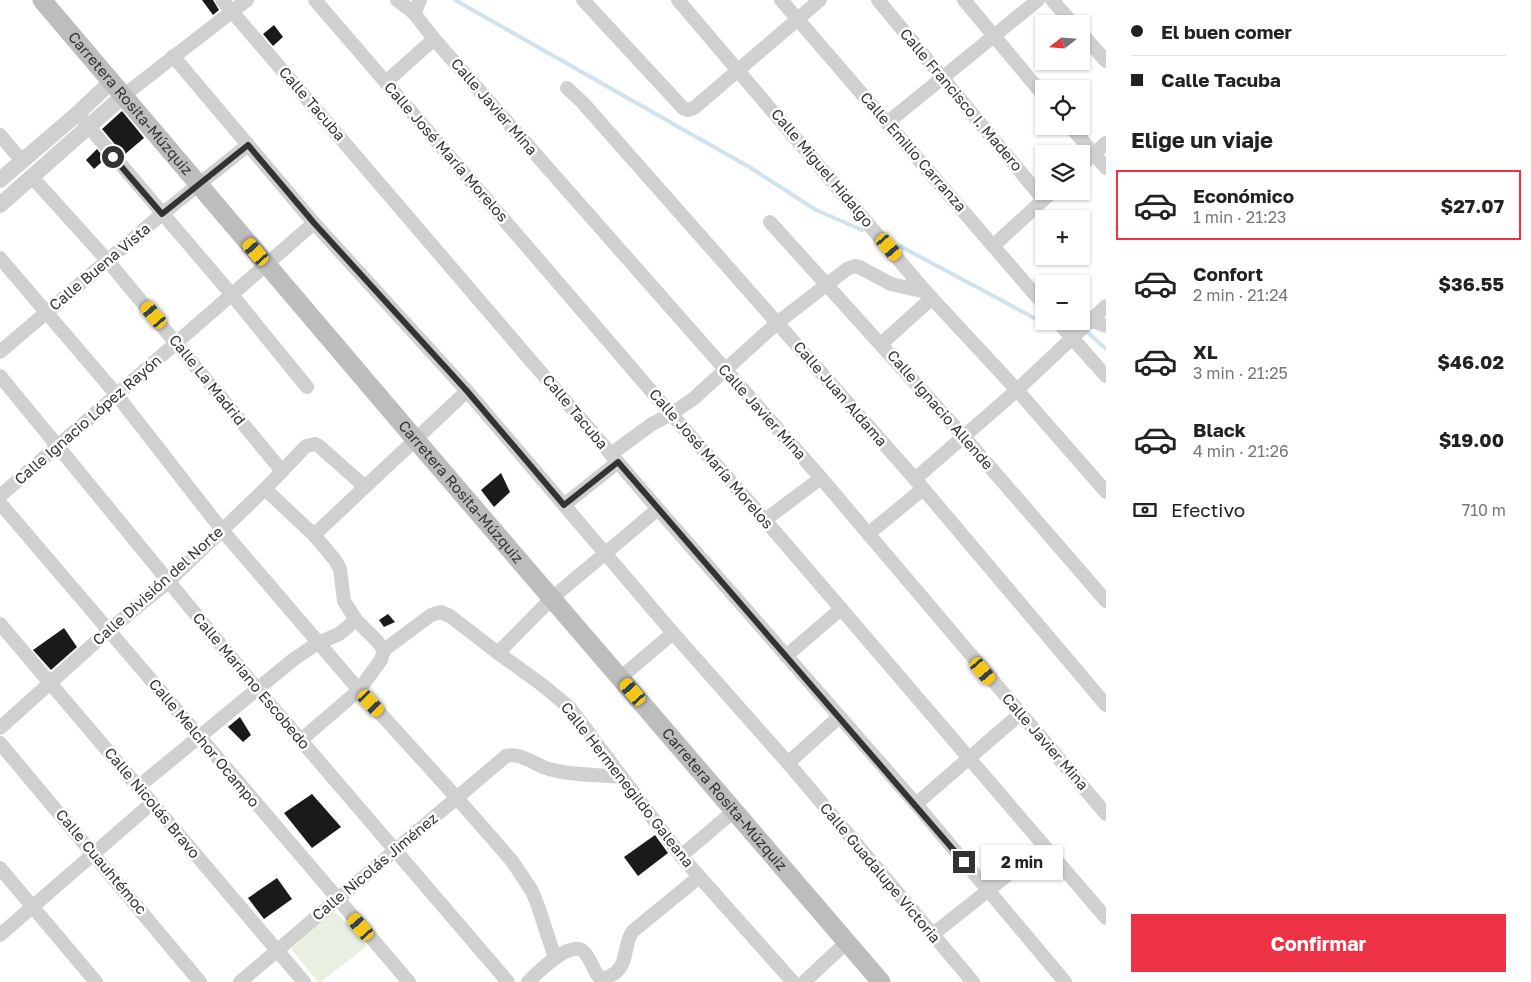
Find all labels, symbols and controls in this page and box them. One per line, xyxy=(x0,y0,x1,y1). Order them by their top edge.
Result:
north arrow xyxy=(1035,15,1090,70)
map controls xyxy=(1035,15,1090,330)
text: El buen comer xyxy=(1161,20,1292,43)
street label: Calle Francisco I. Madero xyxy=(897,24,1027,174)
street label: Carretera Rosita-Múzquiz xyxy=(65,28,197,179)
street label: Calle Javier Mina xyxy=(448,54,542,158)
street label: Calle Tacuba xyxy=(276,63,350,144)
text: Calle Tacuba xyxy=(1161,68,1281,91)
street label: Calle José María Morelos xyxy=(381,78,513,225)
button: locate xyxy=(1035,80,1090,135)
street label: Calle Emilio Carranza xyxy=(857,88,971,215)
street label: Calle Miguel Hidalgo xyxy=(768,104,878,230)
text: Elige un viaje xyxy=(1131,126,1273,153)
button: layers xyxy=(1035,145,1090,200)
route start xyxy=(102,146,124,168)
icon: car xyxy=(1133,183,1178,228)
text: Económico xyxy=(1193,184,1294,207)
text: $27.07 xyxy=(1441,194,1504,217)
text: 1 min · 21:23 xyxy=(1193,207,1286,227)
button: + xyxy=(1035,210,1090,265)
street label: Calle Buena Vista xyxy=(45,219,154,314)
car xyxy=(873,231,904,263)
car xyxy=(240,236,271,268)
icon: car xyxy=(1133,261,1178,306)
text: Confort xyxy=(1193,262,1263,285)
text: $36.55 xyxy=(1438,272,1504,295)
button: − xyxy=(1035,275,1090,330)
text: 2 min · 21:24 xyxy=(1193,285,1288,305)
car xyxy=(138,299,169,331)
street label: Calle La Madrid xyxy=(166,330,250,428)
street label: Calle Juan Aldama xyxy=(790,337,891,450)
icon: car xyxy=(1133,339,1178,384)
text: XL xyxy=(1193,340,1218,363)
street label: Calle Ignacio Allende xyxy=(884,346,998,473)
text: $46.02 xyxy=(1437,350,1504,373)
street label: Calle Ignacio López Rayón xyxy=(10,351,164,488)
street label: Calle Javier Mina xyxy=(715,360,810,463)
text: 3 min · 21:25 xyxy=(1193,363,1288,383)
street label: Calle Tacuba xyxy=(539,370,612,452)
street label: Calle José María Morelos xyxy=(646,385,778,532)
street label: Carretera Rosita-Múzquiz xyxy=(395,416,528,567)
icon: car xyxy=(1133,417,1178,462)
text: Black xyxy=(1193,418,1246,441)
text: $19.00 xyxy=(1439,428,1504,451)
text: 4 min · 21:26 xyxy=(1193,441,1289,461)
icon: cash xyxy=(1131,496,1159,524)
text: Efectivo xyxy=(1171,498,1245,521)
text: 710 m xyxy=(1462,500,1506,520)
street label: Calle División del Norte xyxy=(88,522,226,649)
street label: Calle Mariano Escobedo xyxy=(189,608,314,752)
car xyxy=(967,655,998,687)
street label: Calle Melchor Ocampo xyxy=(146,674,264,810)
car xyxy=(617,676,648,708)
car xyxy=(355,687,386,719)
street label: Calle Javier Mina xyxy=(999,689,1093,793)
street label: Calle Hermenegildo Galeana xyxy=(558,698,698,871)
street label: Carretera Rosita-Múzquiz xyxy=(659,724,792,874)
street label: Calle Nicolás Bravo xyxy=(101,743,204,861)
street label: Calle Guadalupe Victoria xyxy=(817,799,945,946)
street label: Calle Cuauhtémoc xyxy=(53,805,151,918)
street label: Calle Nicolás Jiménez xyxy=(308,808,441,924)
callout: 2 min xyxy=(982,844,1064,880)
route end xyxy=(953,851,975,873)
text: 2 min xyxy=(1001,852,1043,872)
car xyxy=(345,911,376,943)
button: Confirmar xyxy=(1131,914,1506,972)

